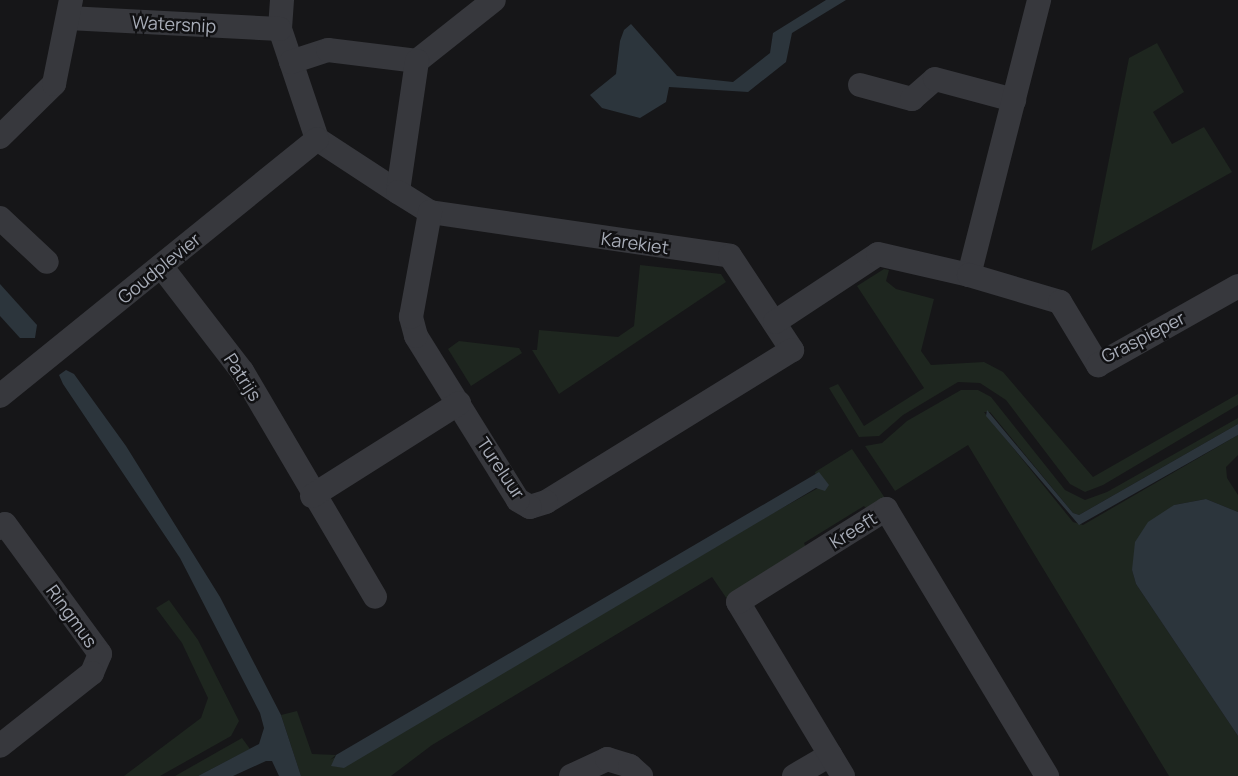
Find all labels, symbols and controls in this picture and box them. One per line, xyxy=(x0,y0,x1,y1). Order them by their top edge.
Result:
street label: Watersnip xyxy=(131,11,217,37)
street label: Goudplevier xyxy=(113,228,205,308)
street label: Karekiet xyxy=(600,228,670,258)
street label: Graspieper xyxy=(1098,307,1188,367)
street label: Patrijs xyxy=(220,349,266,405)
street label: Tureluur xyxy=(473,433,529,503)
street label: Kreeft xyxy=(825,507,881,553)
street label: Ringmus xyxy=(42,580,102,652)

